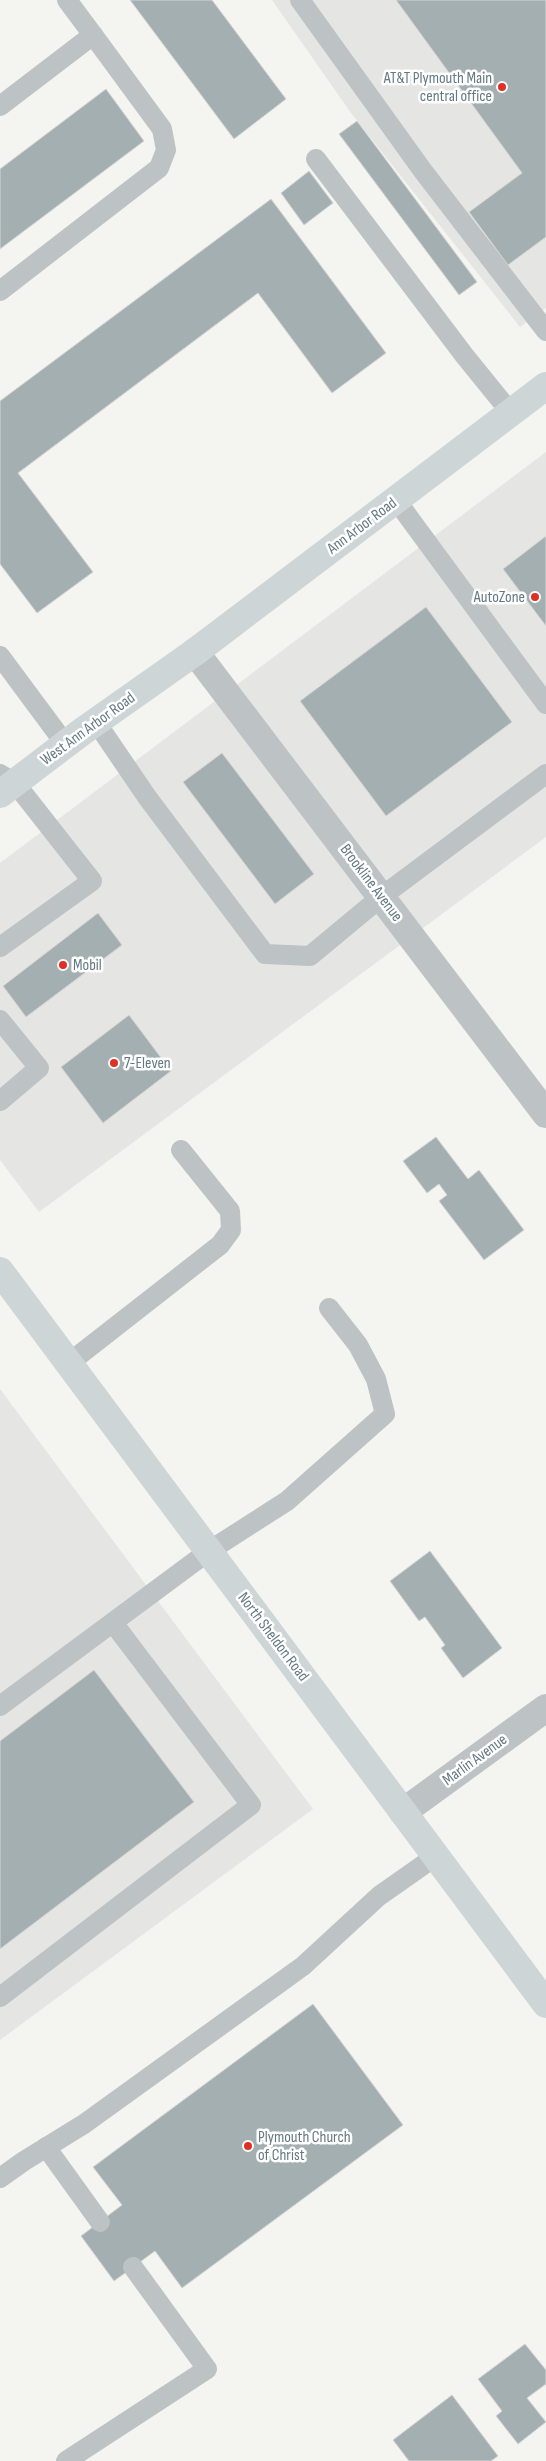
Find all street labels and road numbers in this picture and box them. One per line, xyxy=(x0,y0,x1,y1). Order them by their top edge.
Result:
street label: Ann Arbor Road xyxy=(323,494,401,559)
street label: West Ann Arbor Road xyxy=(37,688,139,770)
street label: Brookline Avenue xyxy=(336,841,406,925)
street label: North Sheldon Road xyxy=(233,1589,313,1685)
street label: Marlin Avenue xyxy=(439,1730,511,1790)

